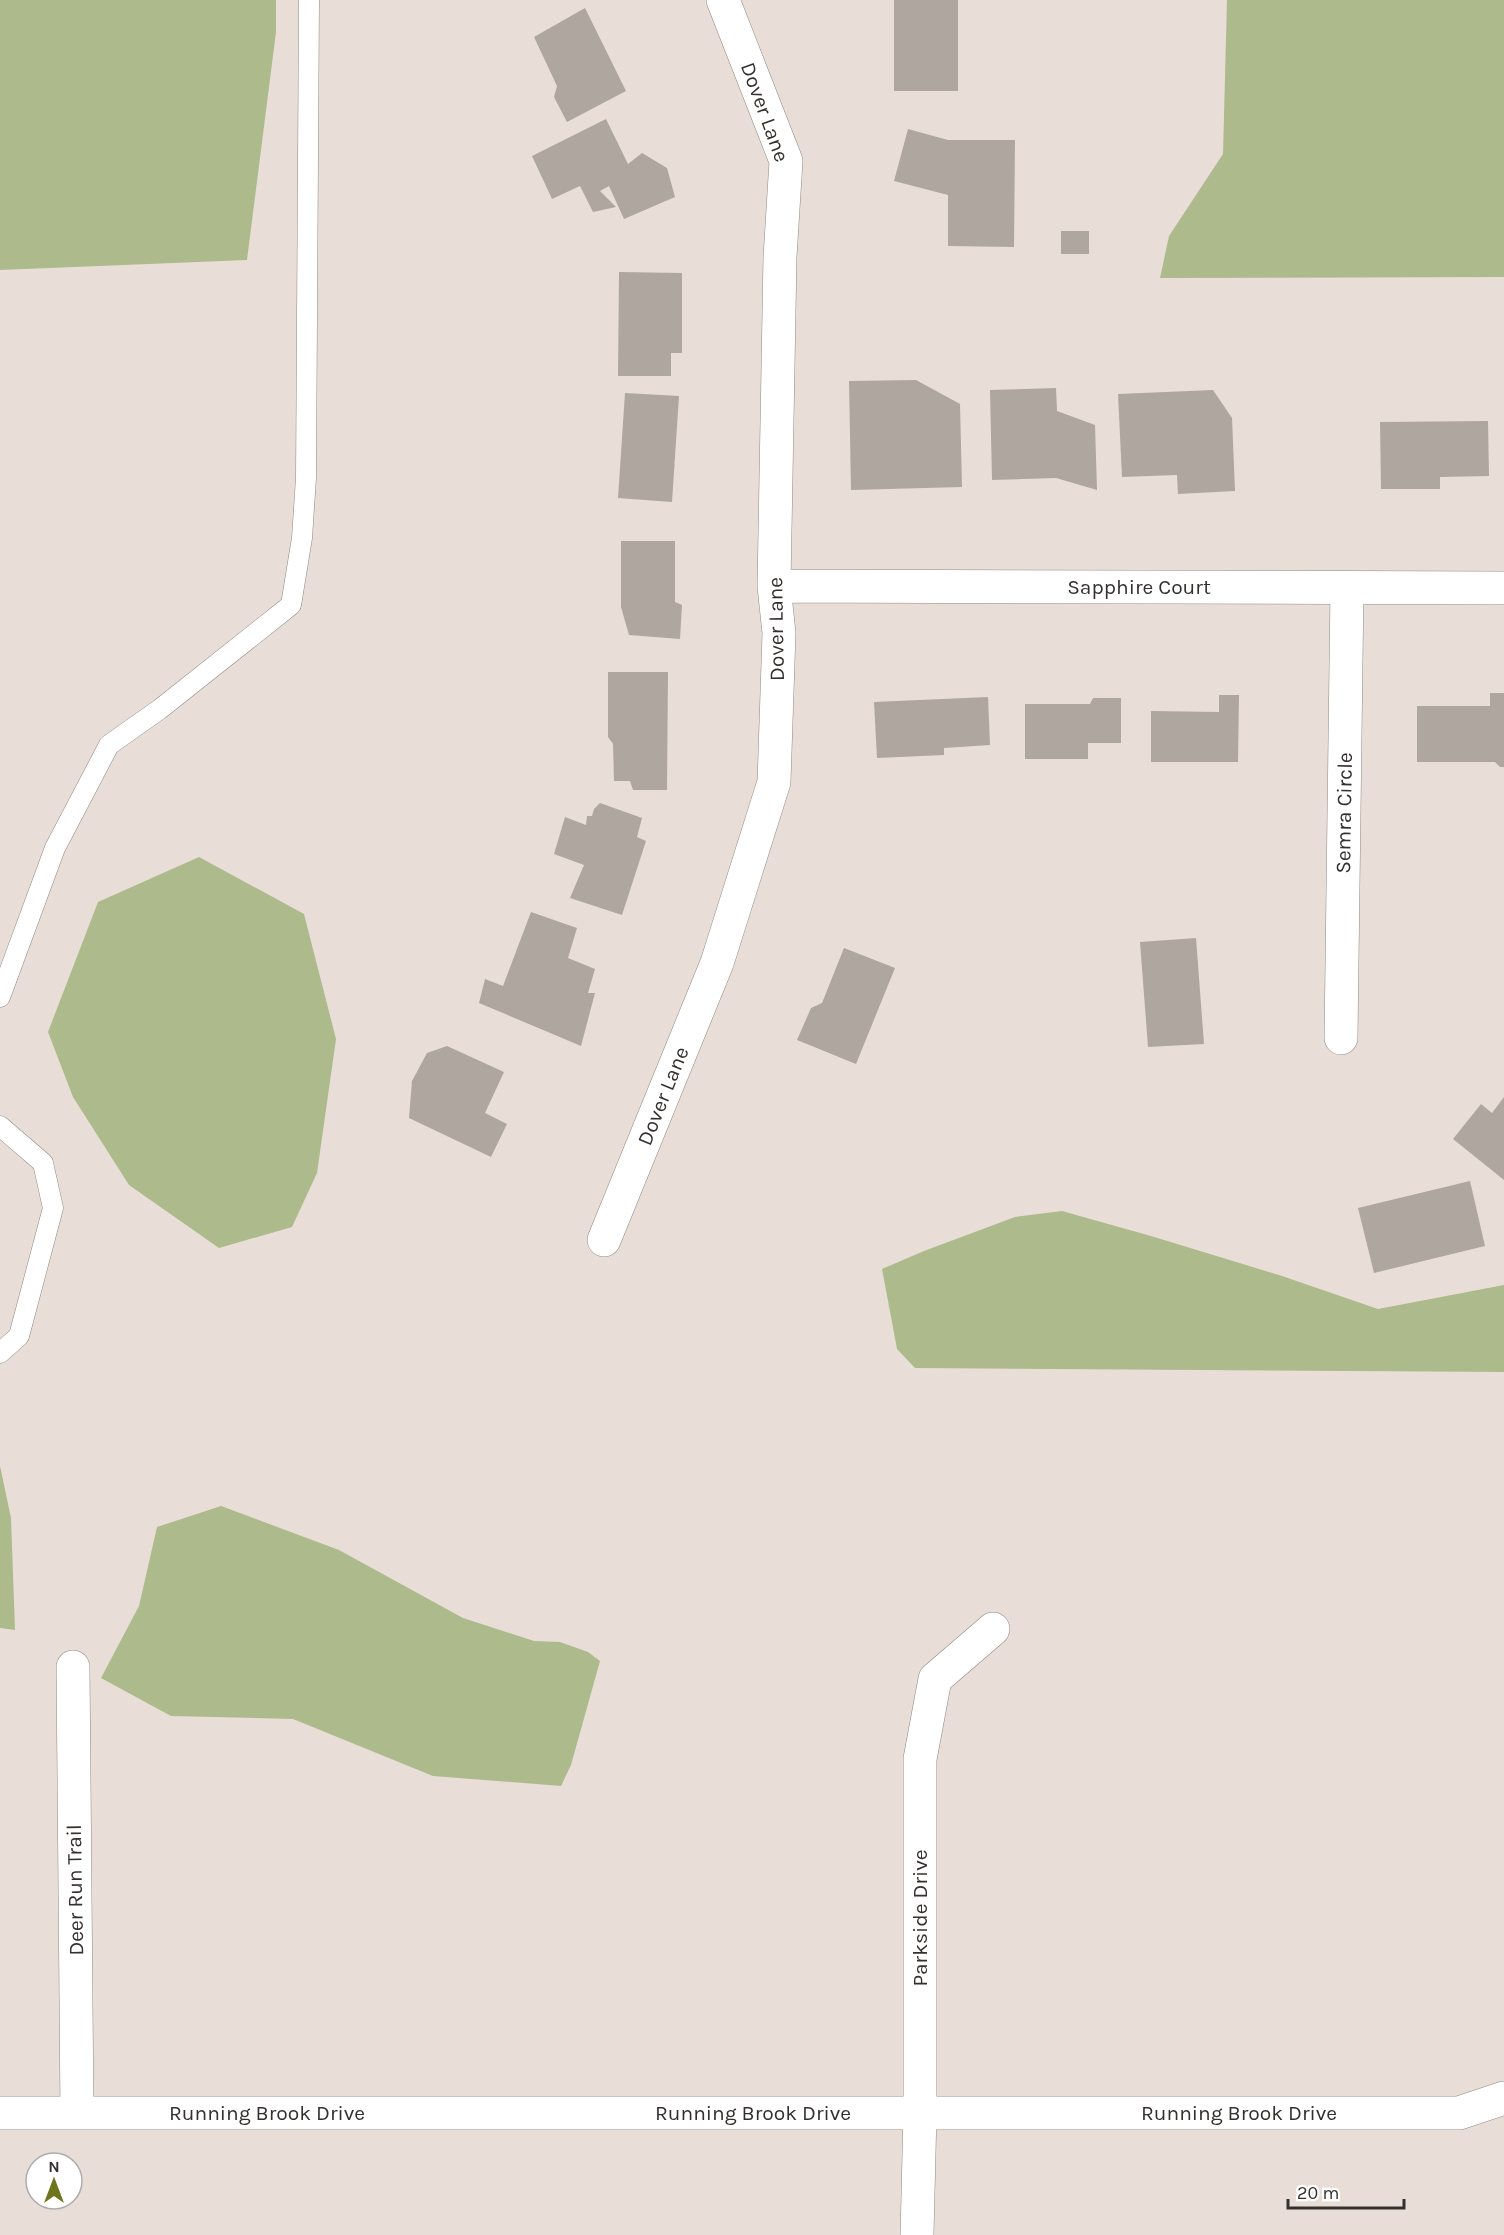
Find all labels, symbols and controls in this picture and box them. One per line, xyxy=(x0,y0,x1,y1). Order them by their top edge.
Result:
street label: Dover Lane xyxy=(736,59,794,165)
street label: Sapphire Court xyxy=(1067,575,1211,599)
street label: Dover Lane xyxy=(763,577,789,681)
street label: Semra Circle xyxy=(1331,752,1357,874)
street label: Dover Lane xyxy=(632,1043,694,1149)
street label: Deer Run Trail xyxy=(62,1824,88,1956)
street label: Parkside Drive xyxy=(908,1849,932,1987)
street label: Running Brook Drive xyxy=(169,2101,365,2125)
street label: Running Brook Drive xyxy=(655,2101,851,2125)
street label: Running Brook Drive xyxy=(1141,2101,1337,2125)
north arrow xyxy=(24,2151,84,2211)
text: N xyxy=(48,2157,60,2176)
scale bar xyxy=(1288,2172,1404,2210)
text: 20 m xyxy=(1297,2182,1339,2204)

